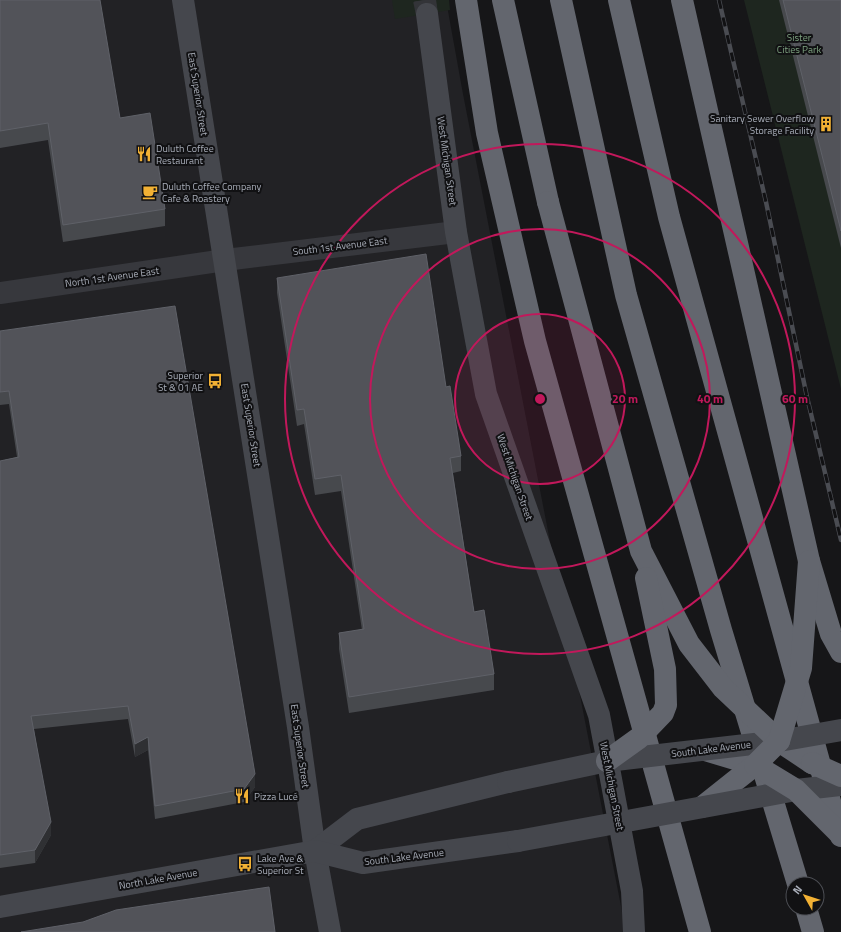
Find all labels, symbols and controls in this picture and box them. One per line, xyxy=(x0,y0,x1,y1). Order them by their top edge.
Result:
park label: Sister Cities Park xyxy=(777,30,821,57)
street label: East Superior Street xyxy=(184,51,212,137)
place label: Sanitary Sewer Overflow Storage Facility xyxy=(710,111,814,138)
street label: West Michigan Street xyxy=(433,115,461,207)
building icon: Sanitary Sewer Overflow Storage Facility xyxy=(817,115,835,133)
place label: Duluth Coffee Restaurant xyxy=(156,141,214,168)
restaurant icon: Duluth Coffee Restaurant xyxy=(135,145,153,163)
place label: Duluth Coffee Company Cafe & Roastery xyxy=(162,179,261,206)
cafe icon: Duluth Coffee Company Cafe & Roastery xyxy=(141,183,159,201)
street label: South 1st Avenue East xyxy=(292,233,389,259)
street label: North 1st Avenue East xyxy=(64,263,160,291)
place label: Superior St & 01 AE xyxy=(158,368,204,395)
bus stop icon: Superior St & 01 AE xyxy=(206,372,224,390)
street label: East Superior Street xyxy=(237,382,265,468)
text: 20 m xyxy=(612,389,638,408)
text: 40 m xyxy=(697,389,723,408)
text: 60 m xyxy=(782,389,808,408)
centre of rings xyxy=(533,392,547,406)
street label: West Michigan Street xyxy=(493,432,537,522)
street label: East Superior Street xyxy=(287,703,313,789)
street label: South Lake Avenue xyxy=(670,737,752,761)
street label: West Michigan Street xyxy=(596,740,628,832)
restaurant icon: Pizza Lucé xyxy=(233,787,251,805)
place label: Pizza Lucé xyxy=(254,789,298,804)
street label: South Lake Avenue xyxy=(363,845,445,869)
place label: Lake Ave & Superior St xyxy=(257,851,304,878)
bus stop icon: Lake Ave & Superior St xyxy=(236,855,254,873)
street label: North Lake Avenue xyxy=(118,865,198,893)
north arrow xyxy=(785,876,825,916)
text: N xyxy=(789,882,806,898)

